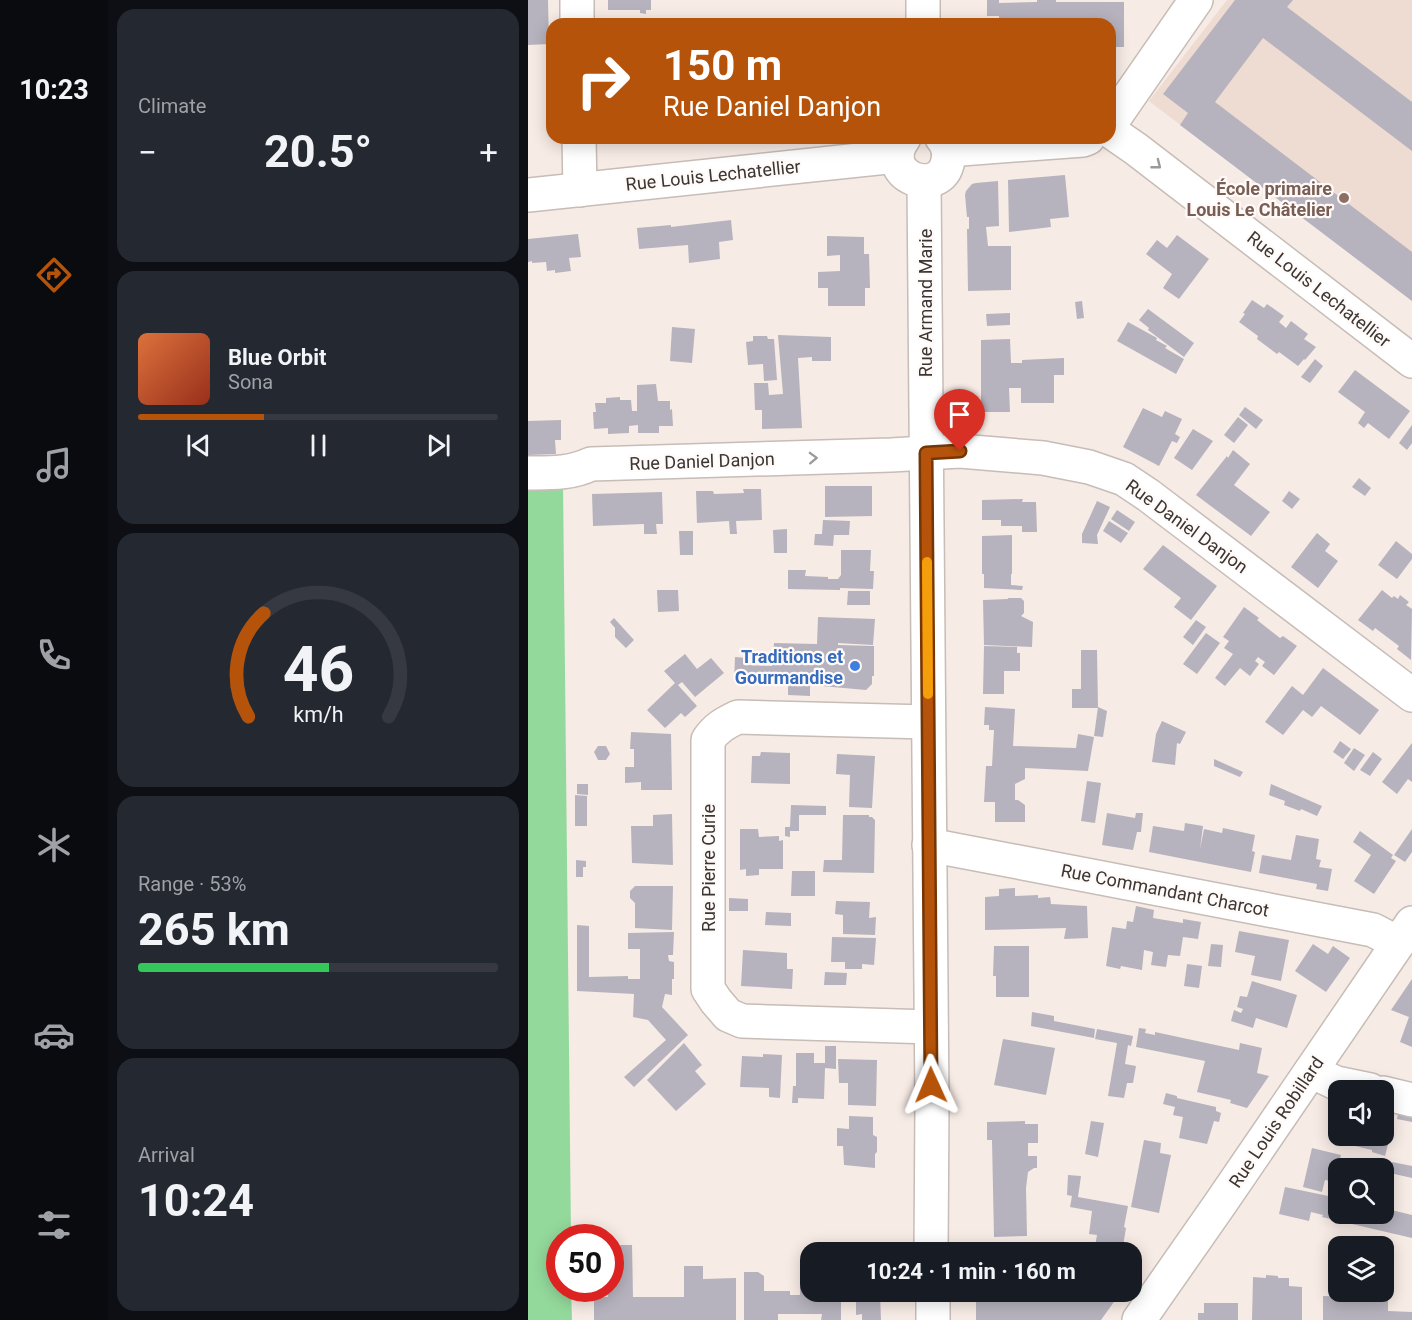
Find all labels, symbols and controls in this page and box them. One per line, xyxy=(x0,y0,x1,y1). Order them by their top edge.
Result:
text: 150 m xyxy=(663,41,782,90)
icon: right xyxy=(564,42,642,120)
text: 10:23 xyxy=(19,74,89,106)
text: Rue Daniel Danjon xyxy=(663,91,881,123)
text: Climate xyxy=(138,94,206,118)
text: 20.5° xyxy=(264,125,372,178)
text: − xyxy=(138,133,157,172)
text: + xyxy=(479,133,498,172)
street label: Rue Louis Lechatellier xyxy=(625,155,801,195)
one-way arrow xyxy=(1151,158,1162,169)
place label: École primaire Louis Le Châtelier xyxy=(1186,178,1332,220)
marker: École primaire Louis Le Châtelier xyxy=(1337,191,1351,205)
street label: Rue Louis Lechatellier xyxy=(1243,227,1395,351)
street label: Rue Armand Marie xyxy=(915,229,936,377)
icon: directions xyxy=(33,254,75,296)
text: Blue Orbit xyxy=(228,345,326,370)
text: Sona xyxy=(228,370,273,394)
pin xyxy=(934,389,985,451)
icon: arrive xyxy=(943,398,976,431)
icon: previous xyxy=(182,429,215,462)
icon: pause xyxy=(302,429,335,462)
icon: next xyxy=(422,429,455,462)
icon: music xyxy=(33,444,75,486)
street label: Rue Daniel Danjon xyxy=(629,448,775,474)
one-way arrow xyxy=(808,451,817,464)
street label: Rue Daniel Danjon xyxy=(1122,475,1252,577)
text: 46 xyxy=(282,633,354,706)
icon: phone xyxy=(33,634,75,676)
place label: Traditions et Gourmandise xyxy=(735,646,843,688)
marker: Traditions et Gourmandise xyxy=(848,659,862,673)
text: km/h xyxy=(293,702,343,727)
street label: Rue Pierre Curie xyxy=(698,804,719,932)
icon: climate xyxy=(33,824,75,866)
street label: Rue Commandant Charcot xyxy=(1059,860,1271,921)
text: Range · 53% xyxy=(138,872,246,896)
text: 265 km xyxy=(138,903,290,956)
icon: car xyxy=(33,1014,75,1056)
street label: Rue Louis Robillard xyxy=(1224,1052,1328,1192)
position arrow xyxy=(899,1053,963,1117)
map controls xyxy=(1328,1080,1394,1302)
button: sound xyxy=(1328,1080,1394,1146)
text: Arrival xyxy=(138,1143,195,1167)
button: search xyxy=(1328,1158,1394,1224)
text: 10:24 xyxy=(138,1174,254,1227)
icon: filters xyxy=(33,1204,75,1246)
speed limit sign: 50 xyxy=(546,1224,624,1302)
button: layers xyxy=(1328,1236,1394,1302)
text: 10:24 · 1 min · 160 m xyxy=(866,1259,1076,1284)

